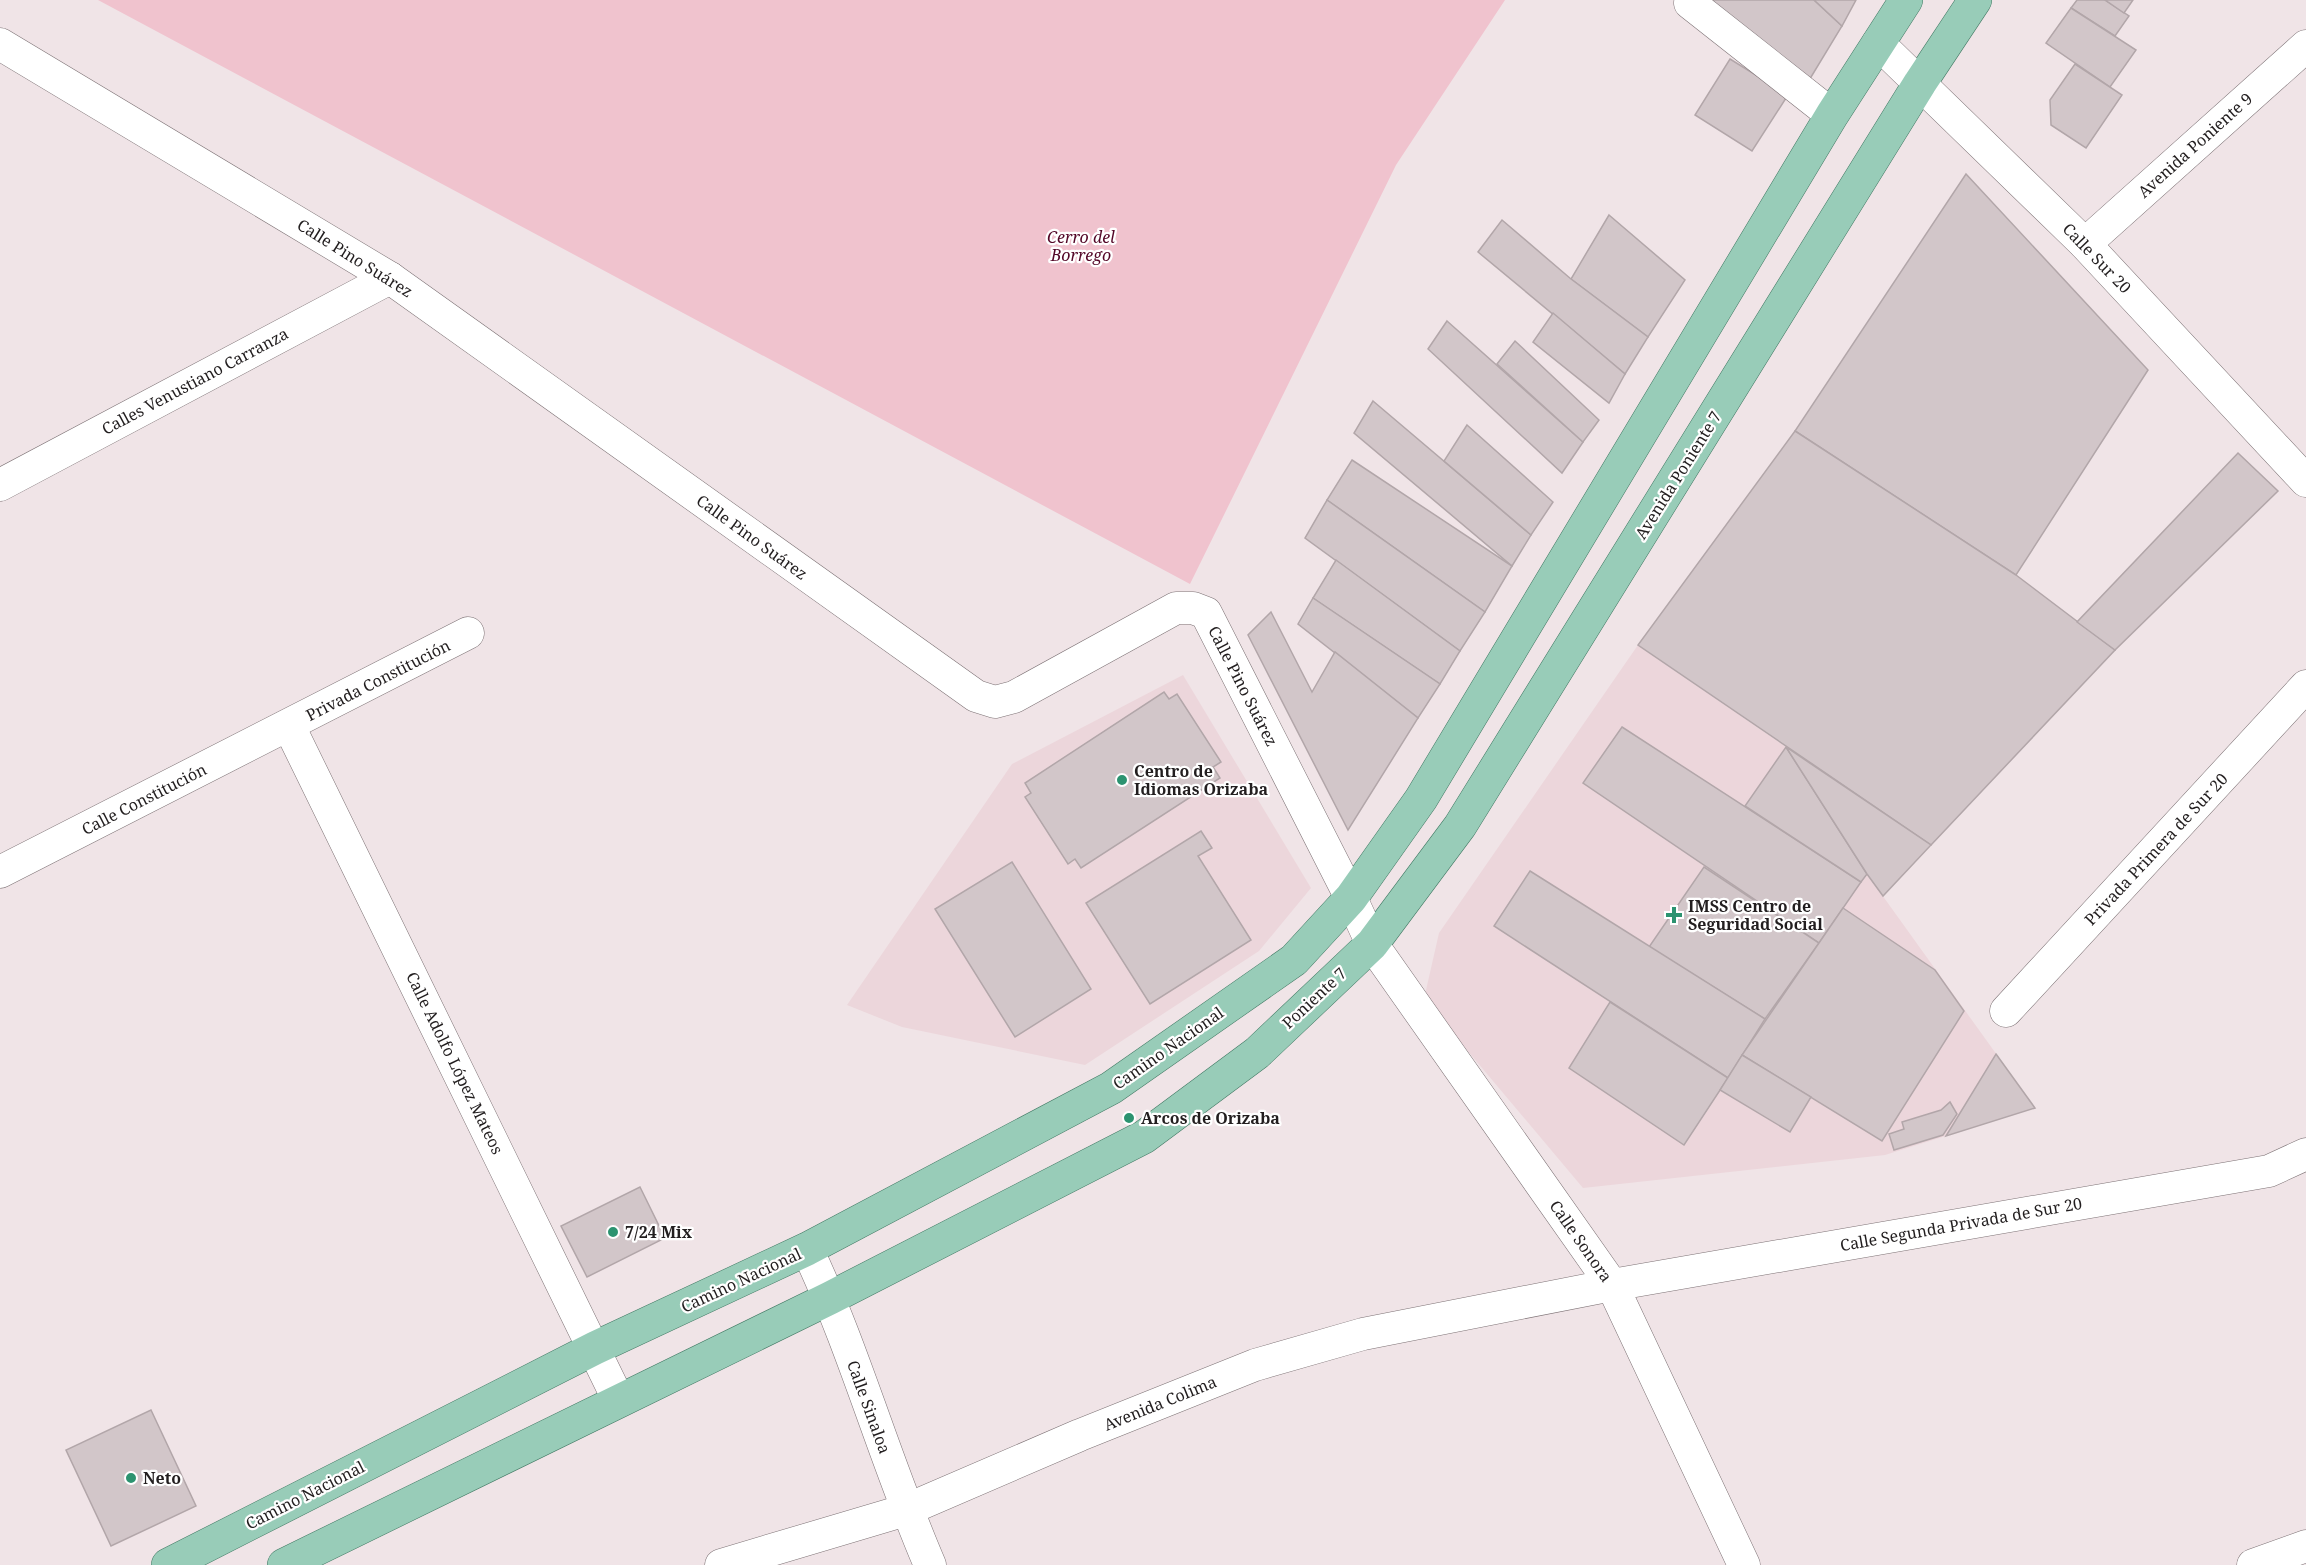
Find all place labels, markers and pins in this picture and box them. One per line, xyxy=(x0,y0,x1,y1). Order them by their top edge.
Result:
place label: Centro de Idiomas Orizaba xyxy=(1134,760,1269,800)
marker: Centro de Idiomas Orizaba xyxy=(1115,773,1129,787)
place label: IMSS Centro de Seguridad Social xyxy=(1688,895,1823,935)
marker: IMSS Centro de Seguridad Social xyxy=(1665,906,1683,924)
place label: Arcos de Orizaba xyxy=(1141,1107,1280,1129)
marker: Arcos de Orizaba xyxy=(1122,1111,1136,1125)
place label: 7/24 Mix xyxy=(625,1221,693,1243)
marker: 7/24 Mix xyxy=(606,1225,620,1239)
place label: Neto xyxy=(143,1467,181,1489)
marker: Neto xyxy=(124,1471,138,1485)

